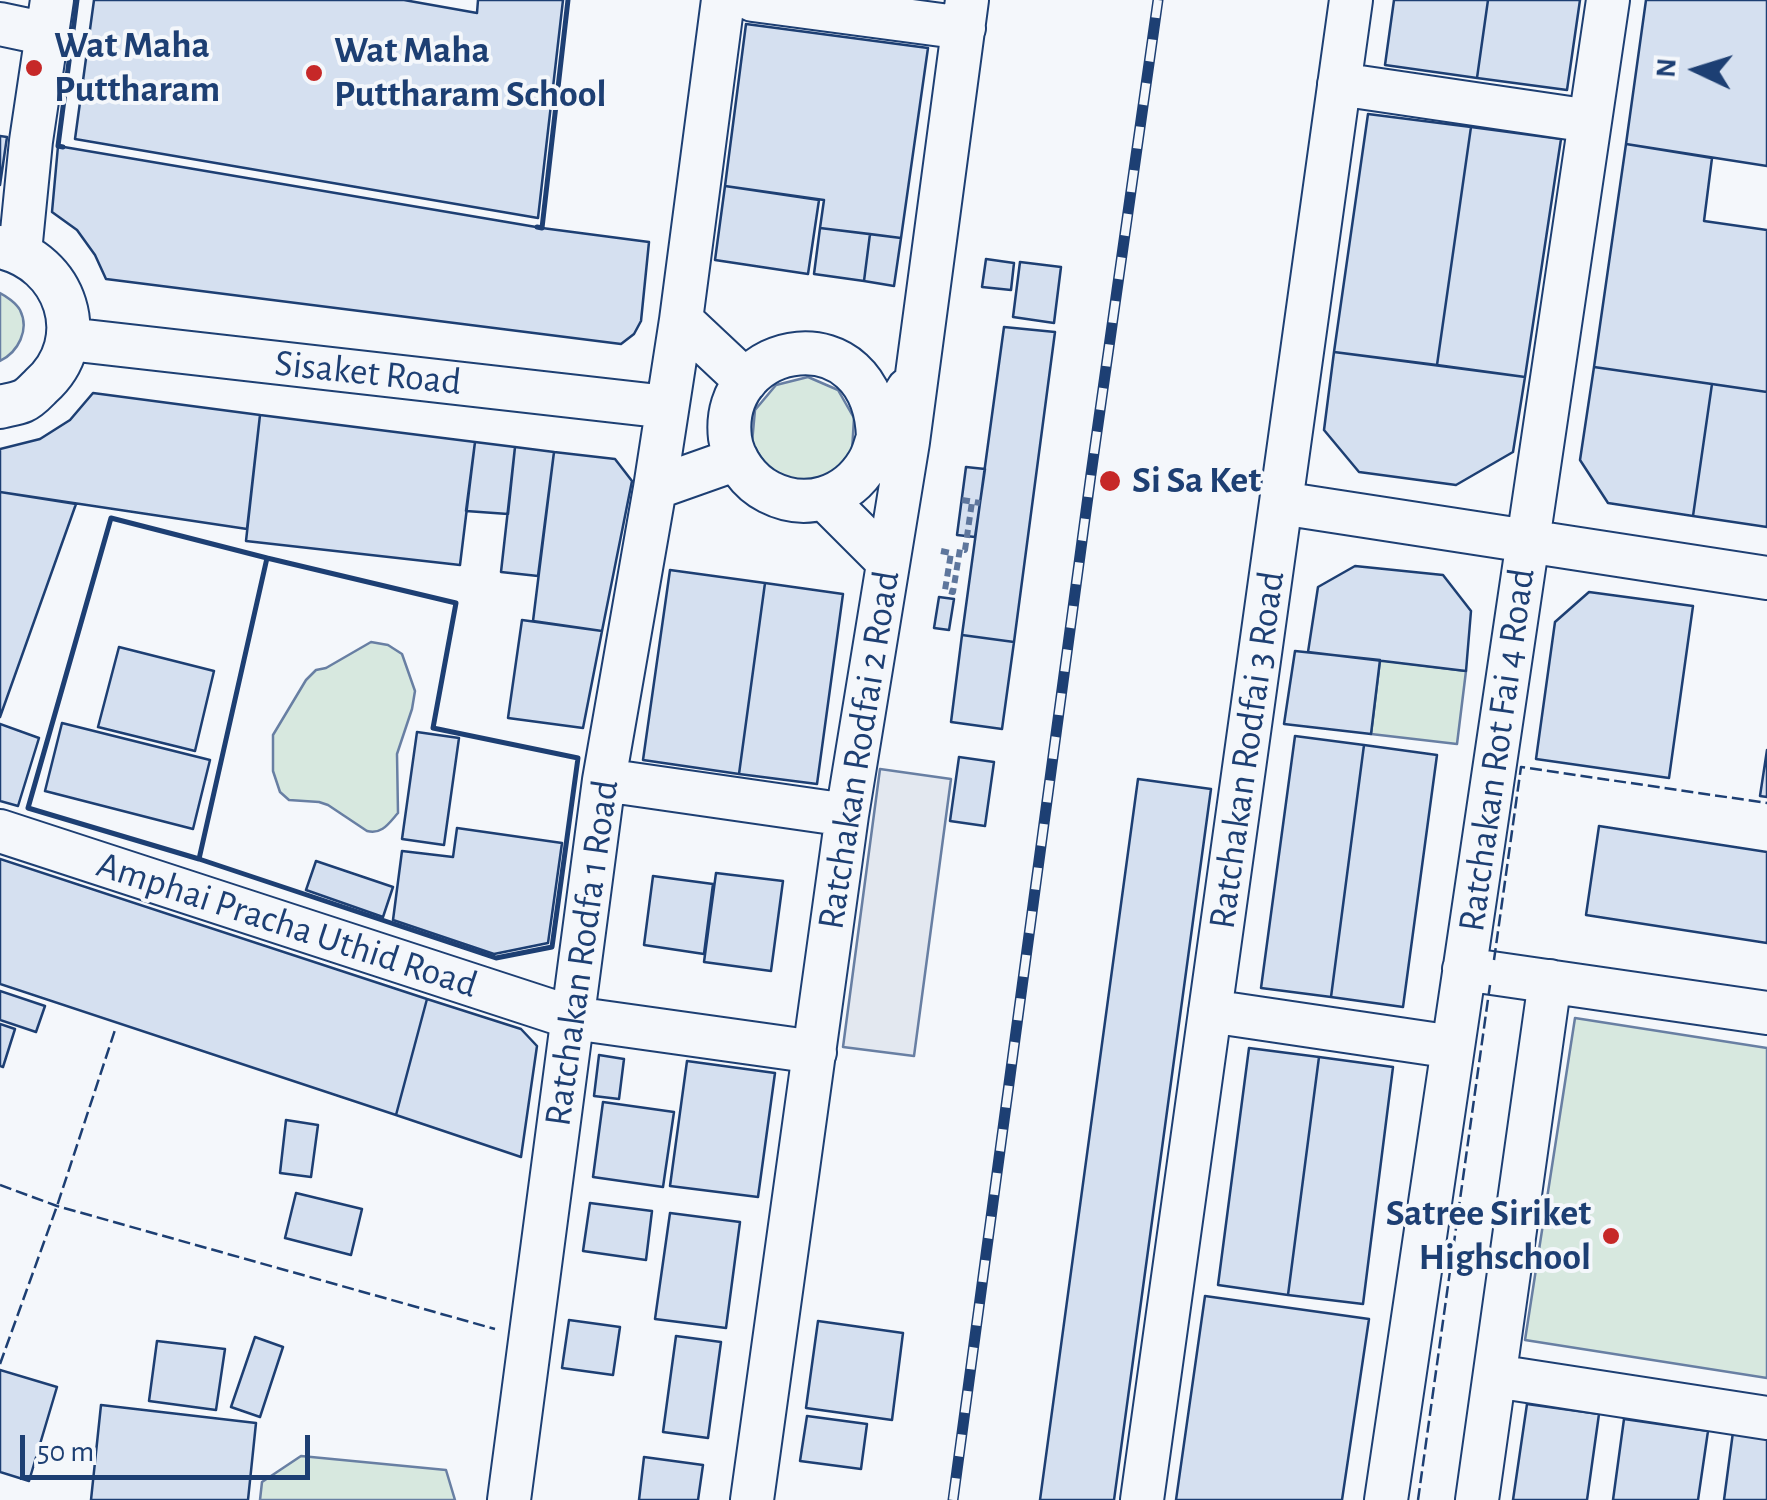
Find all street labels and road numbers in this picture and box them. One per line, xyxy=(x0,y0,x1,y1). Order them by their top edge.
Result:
street label: Sisaket Road xyxy=(273,341,463,405)
street label: Ratchakan Rot Fai 4 Road xyxy=(1449,565,1545,935)
street label: Ratchakan Rodfai 2 Road xyxy=(808,567,910,933)
street label: Ratchakan Rodfai 3 Road xyxy=(1199,568,1295,932)
street label: Ratchakan Rodfa 1 Road xyxy=(535,777,629,1129)
street label: Amphai Pracha Uthid Road xyxy=(91,842,483,1008)

